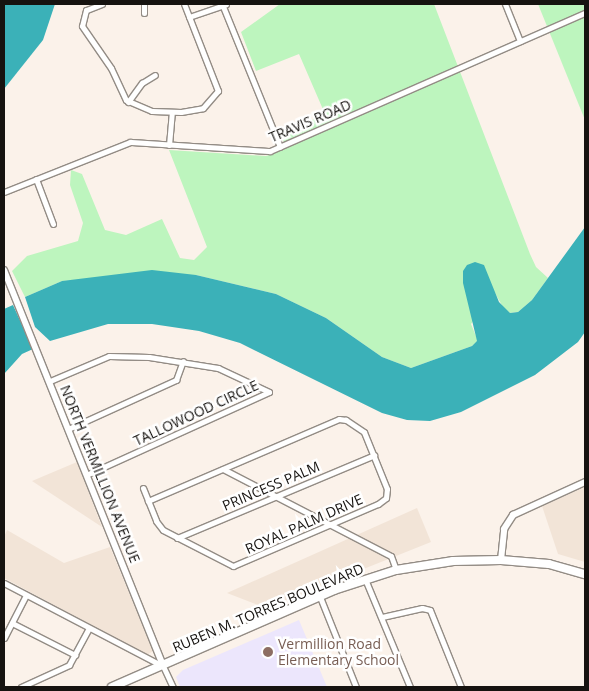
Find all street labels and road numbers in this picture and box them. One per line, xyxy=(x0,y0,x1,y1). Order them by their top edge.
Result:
street label: TRAVIS ROAD xyxy=(267,96,353,146)
street label: TALLOWOOD CIRCLE xyxy=(131,377,261,449)
street label: NORTH VERMILLION AVENUE xyxy=(57,383,143,565)
street label: PRINCESS PALM xyxy=(220,458,322,514)
street label: ROYAL PALM DRIVE xyxy=(243,491,365,557)
street label: RUBEN M. TORRES BOULEVARD xyxy=(170,560,366,656)

